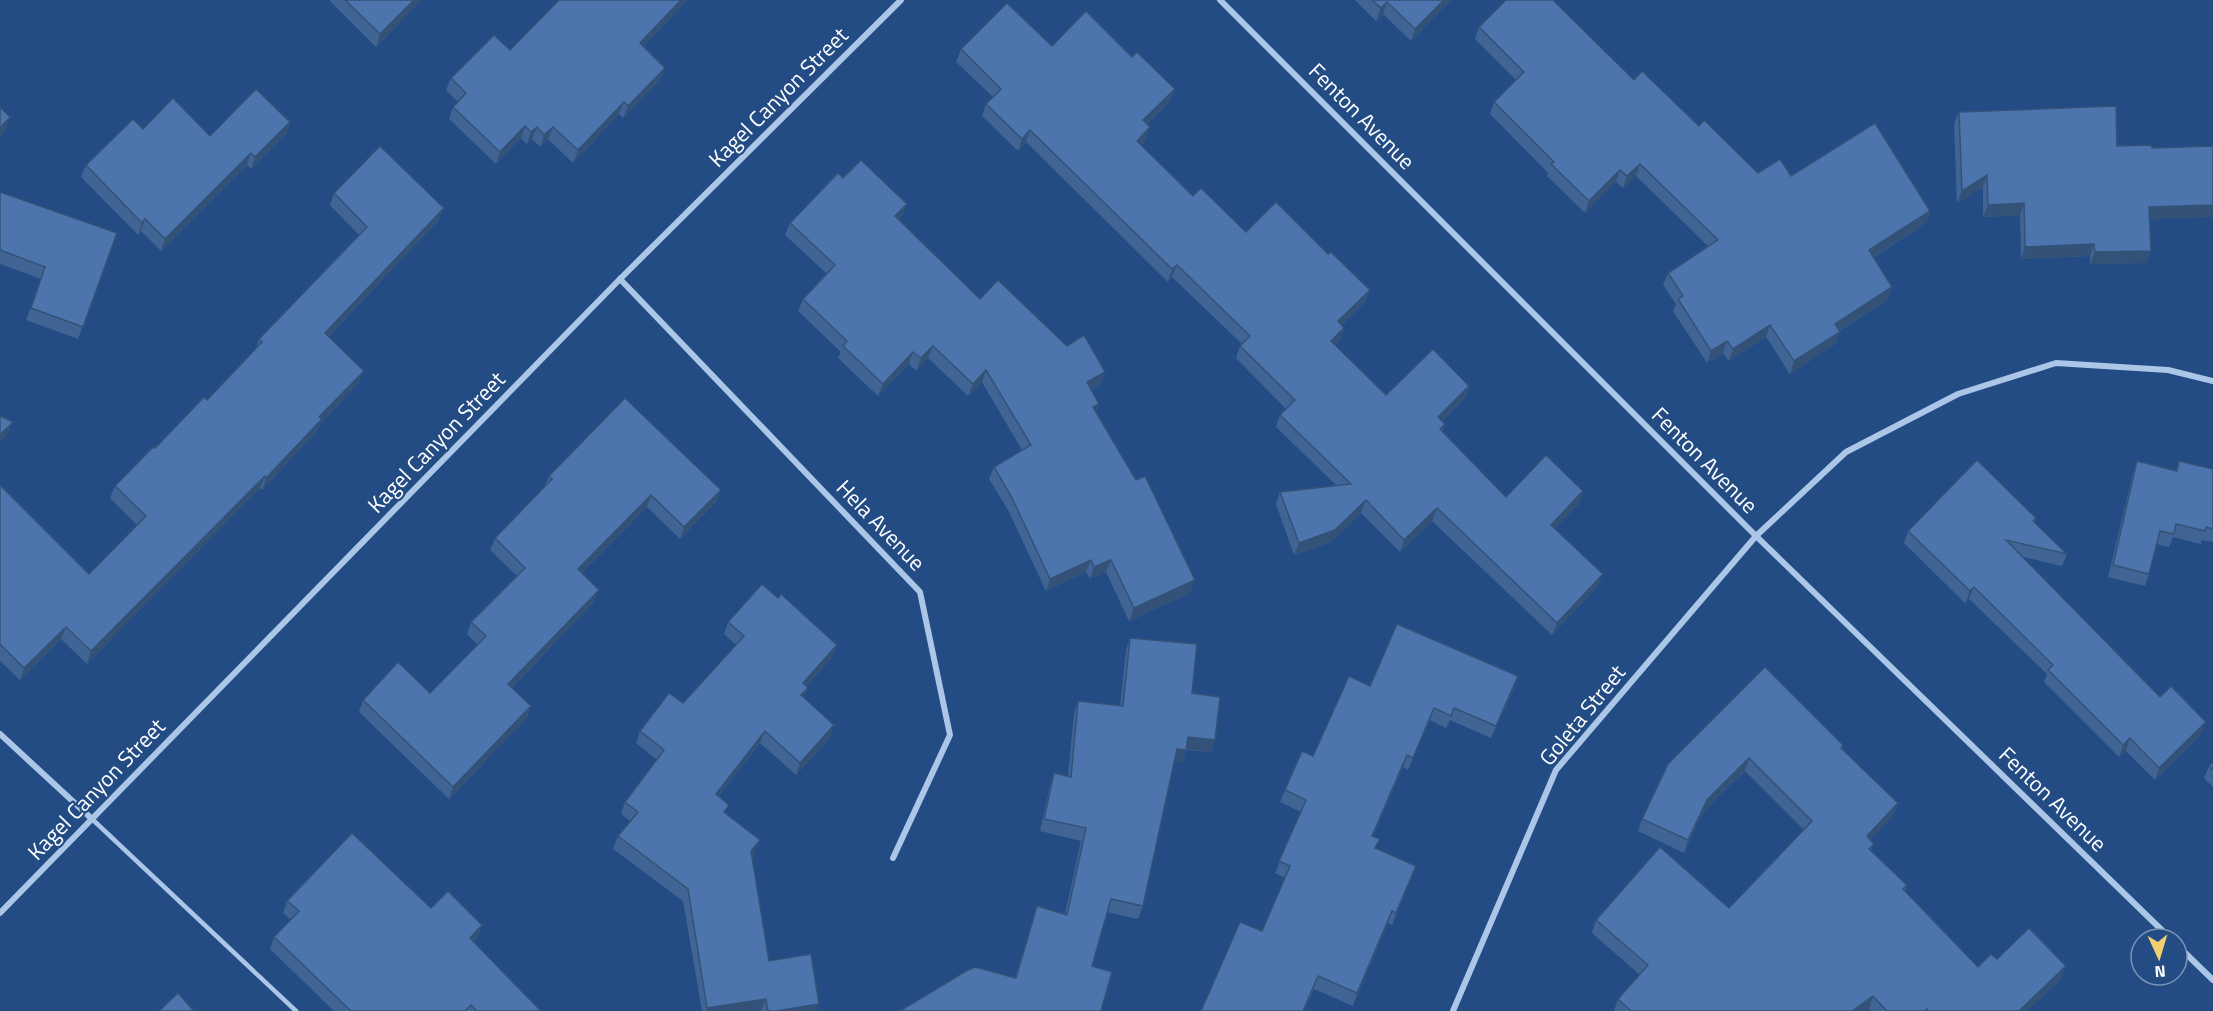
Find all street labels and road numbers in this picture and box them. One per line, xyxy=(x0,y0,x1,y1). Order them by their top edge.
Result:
street label: Kagel Canyon Street xyxy=(700,19,856,175)
street label: Fenton Avenue xyxy=(1301,55,1423,177)
street label: Kagel Canyon Street xyxy=(359,363,513,521)
street label: Fenton Avenue xyxy=(1644,399,1766,521)
street label: Hela Avenue xyxy=(829,472,933,578)
street label: Goleta Street xyxy=(1531,657,1634,773)
street label: Kagel Canyon Street xyxy=(19,710,173,868)
street label: Fenton Avenue xyxy=(1991,739,2115,859)

